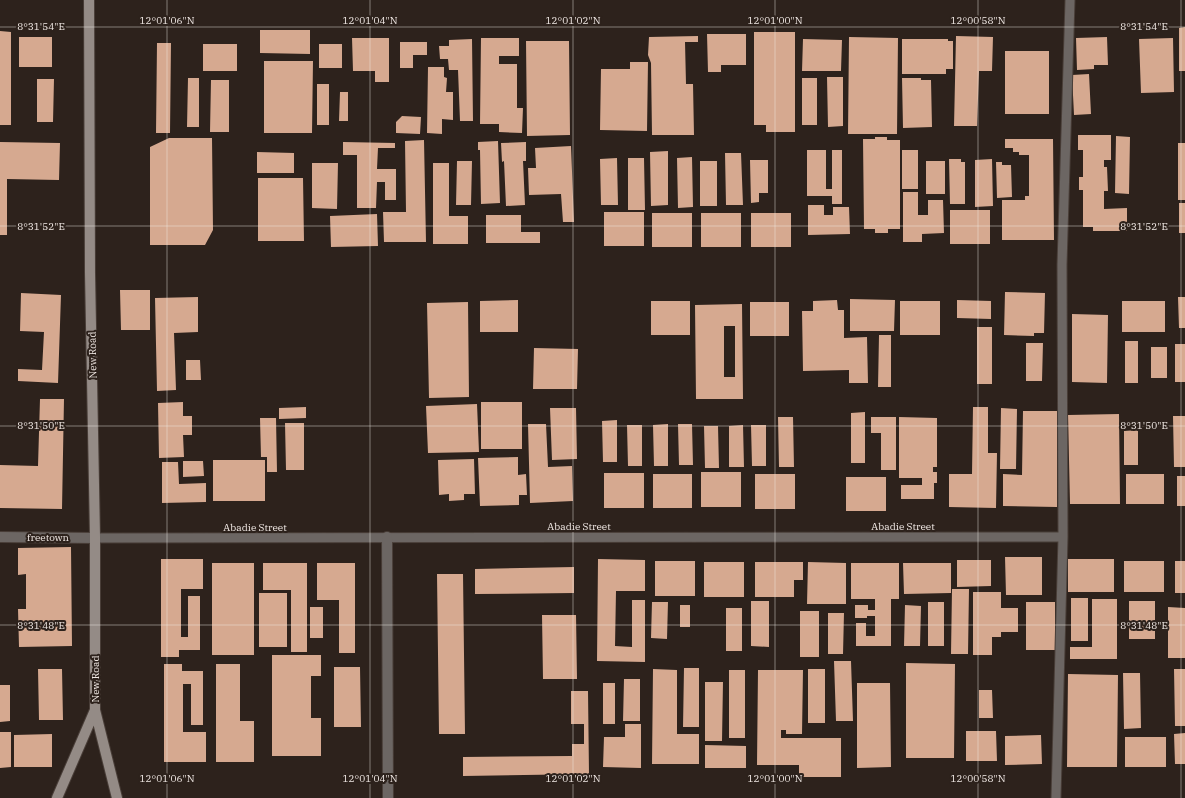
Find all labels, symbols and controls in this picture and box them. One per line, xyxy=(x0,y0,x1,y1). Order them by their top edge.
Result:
text: 12°01'06"N xyxy=(140,14,195,27)
text: 12°01'04"N xyxy=(343,14,398,27)
text: 12°01'02"N xyxy=(546,14,601,27)
text: 12°01'00"N xyxy=(748,14,803,27)
text: 12°00'58"N xyxy=(951,14,1006,27)
text: 8°31'54"E xyxy=(17,20,65,33)
text: 8°31'54"E xyxy=(1120,20,1168,33)
text: 8°31'52"E xyxy=(17,220,65,233)
text: 8°31'52"E xyxy=(1120,220,1168,233)
street label: New Road xyxy=(86,331,99,379)
text: 8°31'50"E xyxy=(17,419,65,432)
text: 8°31'50"E xyxy=(1120,419,1168,432)
street label: Abadie Street xyxy=(547,520,611,533)
street label: Abadie Street xyxy=(871,520,935,533)
street label: Abadie Street xyxy=(223,521,287,534)
street label: freetown xyxy=(27,531,70,544)
text: 8°31'48"E xyxy=(17,619,65,632)
text: 8°31'48"E xyxy=(1120,619,1168,632)
street label: New Road xyxy=(89,655,102,703)
text: 12°01'06"N xyxy=(140,772,195,785)
text: 12°01'04"N xyxy=(343,772,398,785)
text: 12°01'02"N xyxy=(546,772,601,785)
text: 12°01'00"N xyxy=(748,772,803,785)
text: 12°00'58"N xyxy=(951,772,1006,785)

